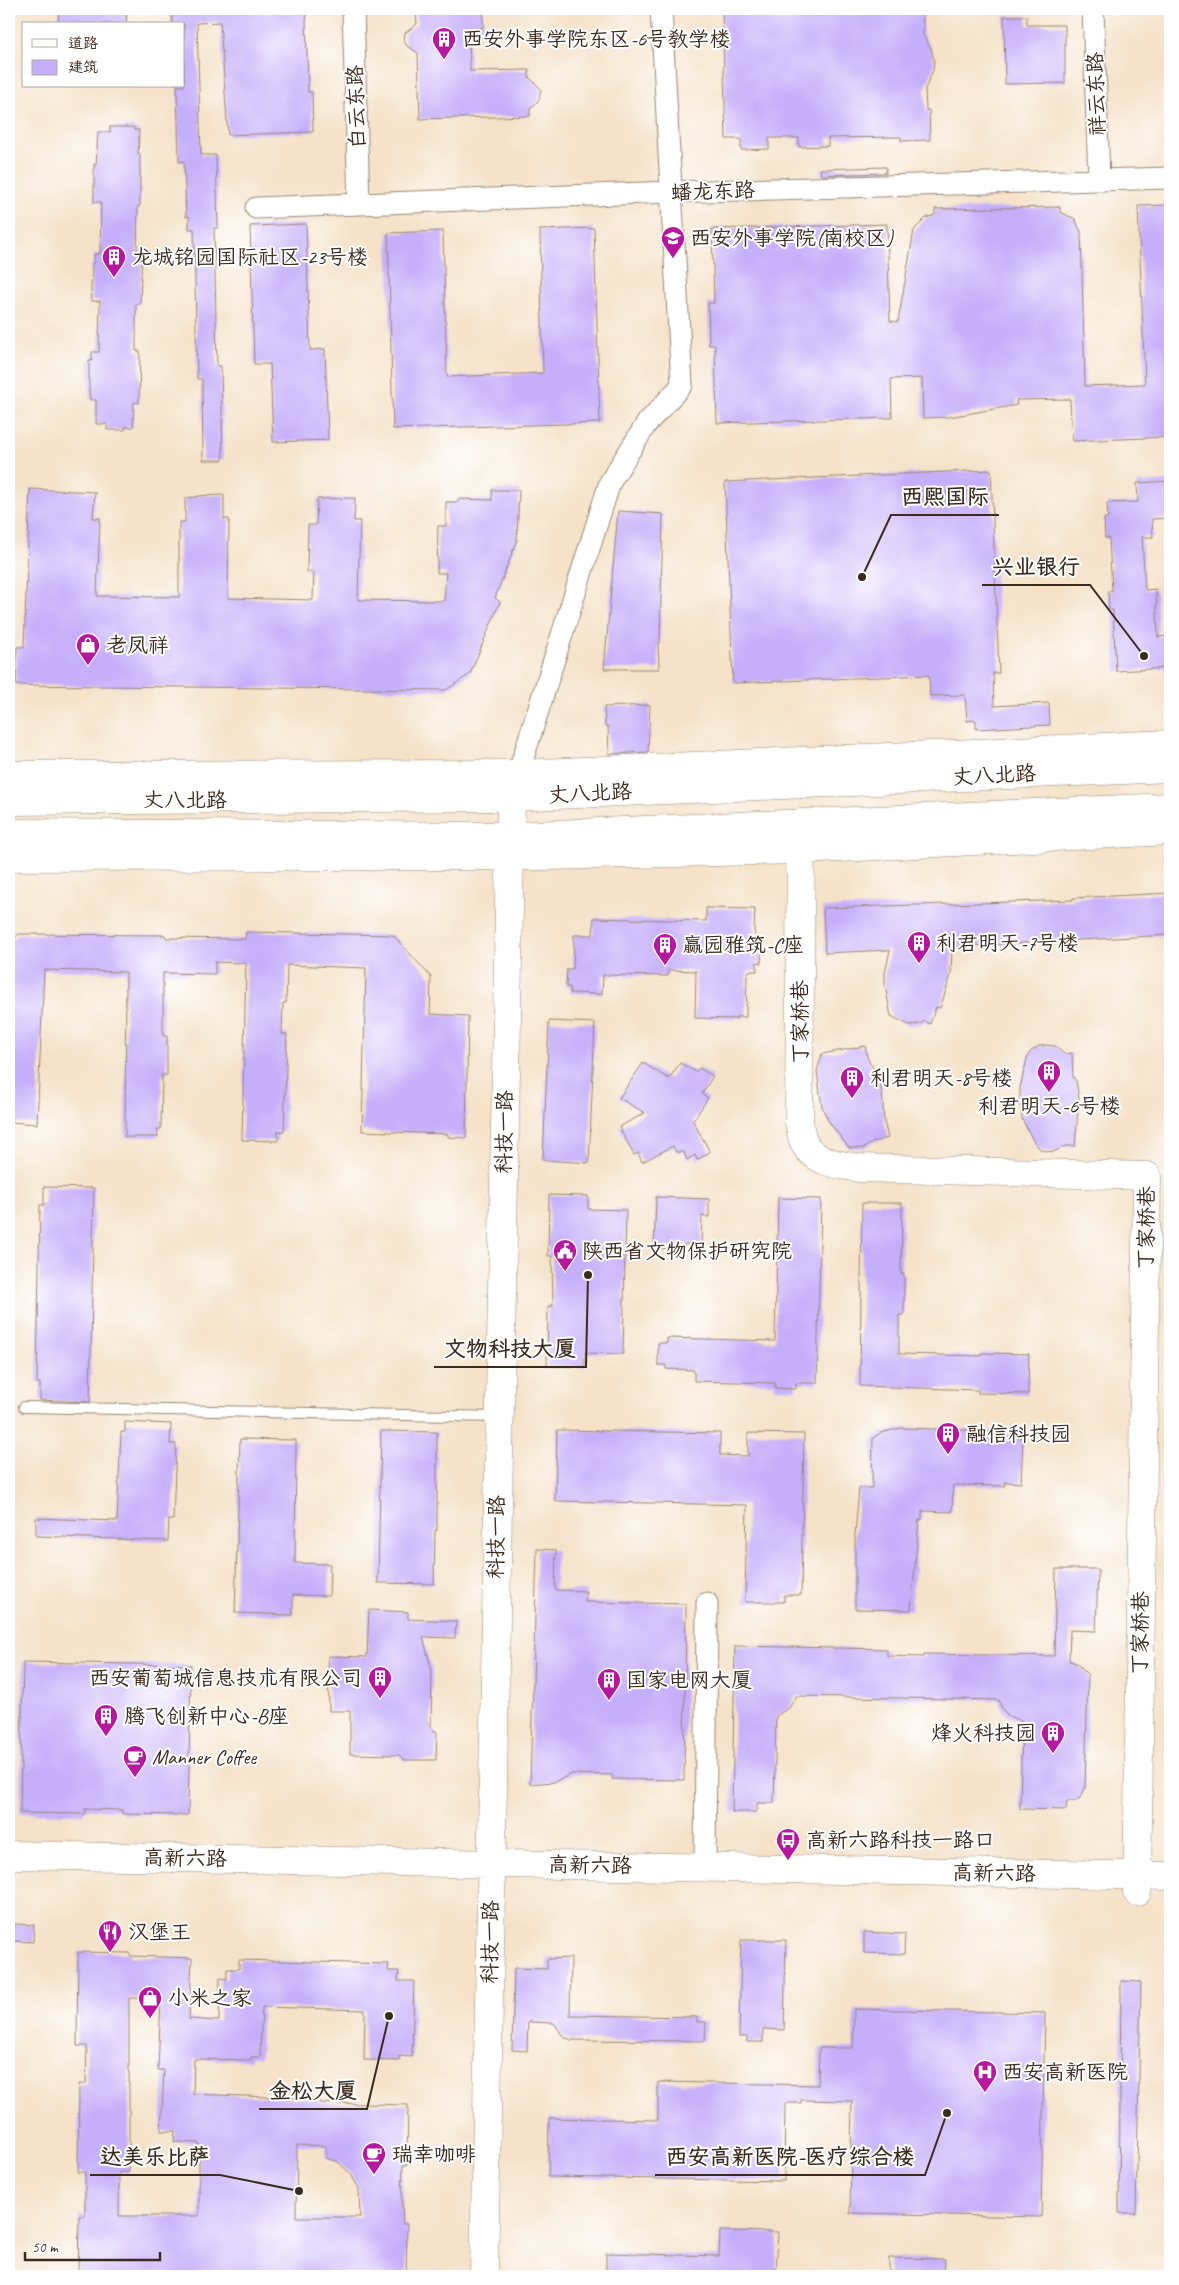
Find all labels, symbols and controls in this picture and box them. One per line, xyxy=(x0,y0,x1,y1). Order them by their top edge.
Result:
legend xyxy=(22,22,185,88)
building icon: 西安外事学院东区-6号教学楼 xyxy=(431,26,457,60)
place label: 西安外事学院东区-6号教学楼 xyxy=(462,26,730,52)
text: 道路 xyxy=(68,34,98,53)
street label: 祥云东路 xyxy=(1082,52,1110,136)
text: 建筑 xyxy=(68,58,98,77)
street label: 白云东路 xyxy=(342,65,370,149)
street label: 蟠龙东路 xyxy=(671,177,755,205)
school or university icon: 西安外事学院(南校区) xyxy=(660,225,686,259)
place label: 西安外事学院(南校区) xyxy=(690,225,894,251)
building icon: 龙城铭园国际社区-23号楼 xyxy=(101,244,127,278)
place label: 龙城铭园国际社区-23号楼 xyxy=(132,244,368,270)
callout: 西熙国际 xyxy=(891,478,999,515)
text: 西熙国际 xyxy=(901,483,989,511)
callout: 兴业银行 xyxy=(982,548,1090,585)
text: 兴业银行 xyxy=(992,553,1080,581)
shop icon: 老凤祥 xyxy=(75,632,101,666)
place label: 老凤祥 xyxy=(106,632,169,658)
street label: 丈八北路 xyxy=(951,760,1037,790)
street label: 丈八北路 xyxy=(547,778,633,808)
street label: 丈八北路 xyxy=(143,787,227,813)
building icon: 利君明天-7号楼 xyxy=(906,930,932,964)
place label: 利君明天-7号楼 xyxy=(936,930,1078,956)
building icon: 赢园雅筑-C座 xyxy=(652,932,678,966)
place label: 赢园雅筑-C座 xyxy=(682,932,804,958)
street label: 丁家桥巷 xyxy=(787,980,813,1064)
building icon: 利君明天-6号楼 xyxy=(1036,1059,1062,1093)
building icon: 利君明天-8号楼 xyxy=(839,1065,865,1099)
place label: 利君明天-8号楼 xyxy=(870,1065,1012,1091)
street label: 科技一路 xyxy=(490,1090,518,1174)
place label: 利君明天-6号楼 xyxy=(978,1093,1120,1119)
street label: 丁家桥巷 xyxy=(1132,1186,1160,1270)
public building icon: 陕西省文物保护研究院 xyxy=(552,1238,578,1272)
place label: 陕西省文物保护研究院 xyxy=(582,1238,792,1264)
callout: 文物科技大厦 xyxy=(434,1330,586,1367)
text: 文物科技大厦 xyxy=(444,1335,576,1363)
building icon: 融信科技园 xyxy=(935,1421,961,1455)
place label: 融信科技园 xyxy=(966,1421,1071,1447)
street label: 科技一路 xyxy=(482,1495,510,1579)
street label: 丁家桥巷 xyxy=(1126,1591,1154,1675)
place label: 西安葡萄城信息技术有限公司 xyxy=(89,1665,362,1691)
building icon: 西安葡萄城信息技术有限公司 xyxy=(367,1665,393,1699)
building icon: 国家电网大厦 xyxy=(596,1667,622,1701)
place label: 国家电网大厦 xyxy=(626,1667,752,1693)
building icon: 腾飞创新中心-B座 xyxy=(93,1703,119,1737)
place label: 腾飞创新中心-B座 xyxy=(124,1703,289,1729)
place label: 烽火科技园 xyxy=(931,1720,1036,1746)
building icon: 烽火科技园 xyxy=(1040,1720,1066,1754)
cafe icon: Manner Coffee xyxy=(122,1744,148,1778)
place label: Manner Coffee xyxy=(152,1744,257,1770)
bus stop icon: 高新六路科技一路口 xyxy=(775,1827,801,1861)
place label: 高新六路科技一路口 xyxy=(806,1827,995,1853)
street label: 高新六路 xyxy=(143,1844,227,1872)
street label: 高新六路 xyxy=(548,1851,632,1879)
street label: 高新六路 xyxy=(952,1859,1036,1887)
street label: 科技一路 xyxy=(476,1900,504,1984)
restaurant icon: 汉堡王 xyxy=(97,1919,123,1953)
place label: 汉堡王 xyxy=(128,1919,191,1945)
shop icon: 小米之家 xyxy=(137,1985,163,2019)
place label: 小米之家 xyxy=(168,1985,252,2011)
hospital icon: 西安高新医院 xyxy=(972,2059,998,2093)
place label: 西安高新医院 xyxy=(1002,2059,1128,2085)
callout: 金松大厦 xyxy=(259,2072,367,2109)
text: 金松大厦 xyxy=(269,2077,357,2105)
callout: 达美乐比萨 xyxy=(90,2138,220,2175)
callout: 西安高新医院-医疗综合楼 xyxy=(655,2138,925,2175)
cafe icon: 瑞幸咖啡 xyxy=(361,2141,387,2175)
place label: 瑞幸咖啡 xyxy=(392,2141,476,2167)
text: 达美乐比萨 xyxy=(100,2143,210,2171)
text: 西安高新医院-医疗综合楼 xyxy=(665,2143,915,2171)
scale bar xyxy=(25,2230,160,2262)
text: 50 m xyxy=(32,2238,59,2257)

